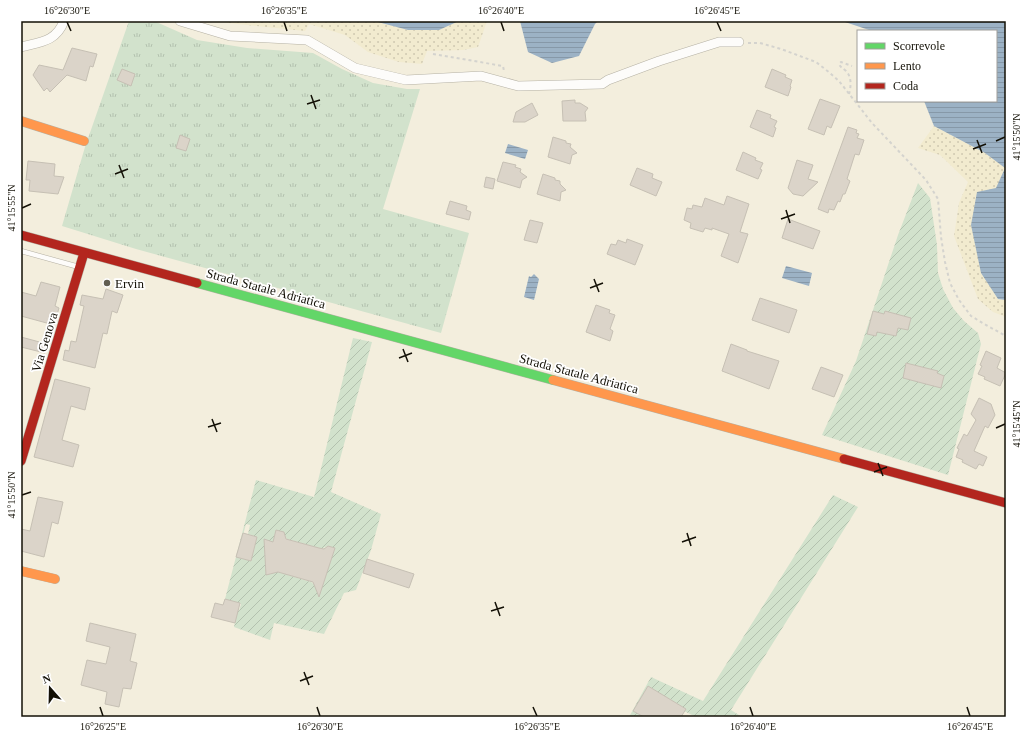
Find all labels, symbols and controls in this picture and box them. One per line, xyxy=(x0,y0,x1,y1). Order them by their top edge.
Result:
text: 16°26'30"E xyxy=(44,5,90,16)
text: 16°26'35"E xyxy=(261,5,307,16)
text: 16°26'40"E xyxy=(478,5,524,16)
text: 16°26'45"E xyxy=(694,5,740,16)
legend xyxy=(857,30,997,102)
text: Scorrevole xyxy=(893,39,945,53)
text: Lento xyxy=(893,59,921,73)
text: Coda xyxy=(893,79,919,93)
text: 41°15'50"N xyxy=(1011,113,1022,161)
text: 41°15'55"N xyxy=(6,184,17,232)
street label: Strada Statale Adriatica xyxy=(205,265,327,312)
place label: Ervin xyxy=(115,276,144,291)
marker: Ervin xyxy=(102,278,112,288)
street label: Via Genova xyxy=(28,310,61,374)
street label: Strada Statale Adriatica xyxy=(518,350,640,397)
text: 41°15'45"N xyxy=(1011,400,1022,448)
text: 41°15'50"N xyxy=(6,471,17,519)
north arrow xyxy=(30,668,70,708)
text: N xyxy=(41,672,52,686)
text: 16°26'25"E xyxy=(80,721,126,732)
text: 16°26'30"E xyxy=(297,721,343,732)
text: 16°26'35"E xyxy=(514,721,560,732)
text: 16°26'40"E xyxy=(730,721,776,732)
text: 16°26'45"E xyxy=(947,721,993,732)

